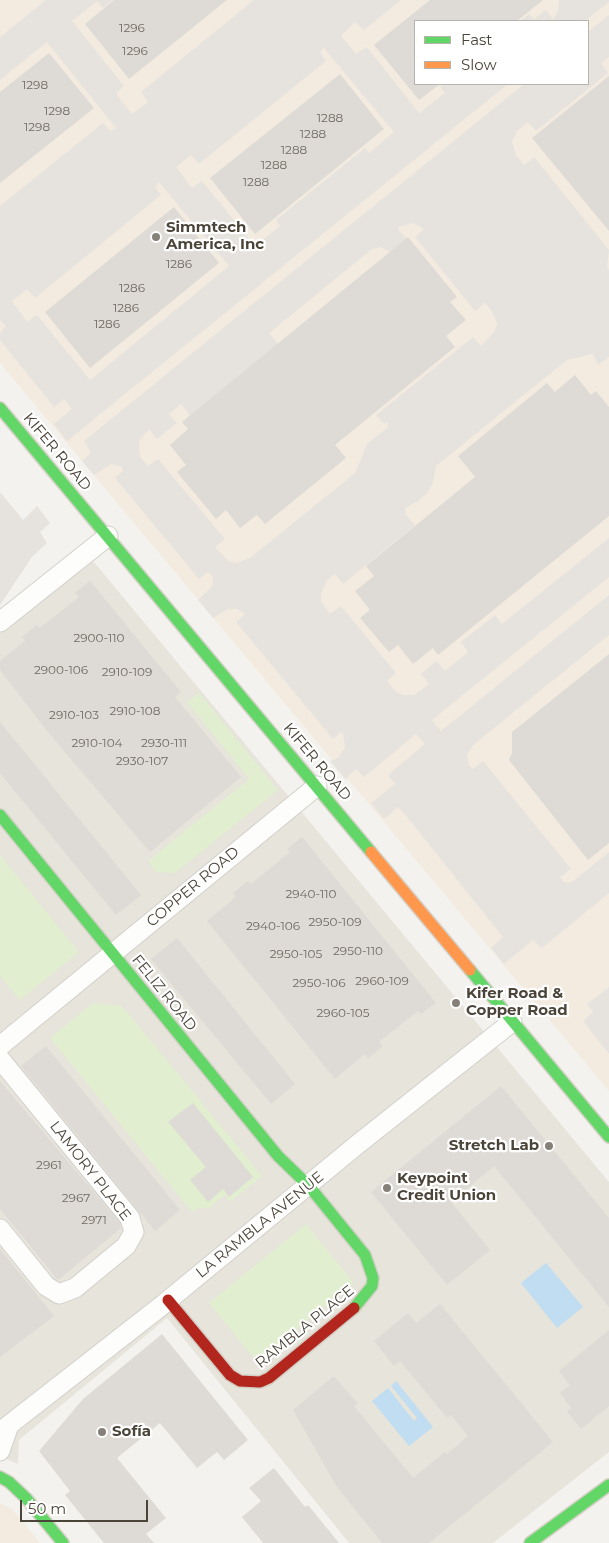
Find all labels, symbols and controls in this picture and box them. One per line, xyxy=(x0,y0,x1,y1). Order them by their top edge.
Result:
legend xyxy=(414,20,589,85)
house number: 1296 xyxy=(119,21,145,35)
text: Fast xyxy=(461,30,492,49)
house number: 1296 xyxy=(122,44,148,58)
text: Slow xyxy=(461,55,497,74)
house number: 1298 xyxy=(22,78,48,92)
house number: 1298 xyxy=(44,104,70,118)
house number: 1288 xyxy=(317,111,343,125)
house number: 1298 xyxy=(24,120,50,134)
house number: 1288 xyxy=(300,127,326,141)
house number: 1288 xyxy=(281,143,307,157)
house number: 1288 xyxy=(261,158,287,172)
house number: 1288 xyxy=(243,175,269,189)
place label: Simmtech America, Inc xyxy=(166,219,264,254)
marker: Simmtech America, Inc xyxy=(150,231,162,243)
house number: 1286 xyxy=(166,257,192,271)
house number: 1286 xyxy=(119,281,145,295)
house number: 1286 xyxy=(113,301,139,315)
house number: 1286 xyxy=(94,317,120,331)
street label: KIFER ROAD xyxy=(19,409,95,495)
house number: 2900-110 xyxy=(73,631,125,645)
house number: 2900-106 xyxy=(34,663,88,677)
house number: 2910-109 xyxy=(102,665,152,679)
house number: 2910-108 xyxy=(110,704,160,718)
house number: 2910-103 xyxy=(49,708,99,722)
street label: KIFER ROAD xyxy=(279,719,355,805)
house number: 2910-104 xyxy=(71,736,123,750)
house number: 2930-111 xyxy=(141,736,187,750)
house number: 2930-107 xyxy=(116,754,168,768)
street label: COPPER ROAD xyxy=(143,843,243,931)
house number: 2940-110 xyxy=(285,887,337,901)
house number: 2950-109 xyxy=(309,915,361,929)
house number: 2940-106 xyxy=(246,919,300,933)
house number: 2950-110 xyxy=(333,944,383,958)
house number: 2950-105 xyxy=(270,947,322,961)
street label: FELIZ ROAD xyxy=(128,951,200,1035)
house number: 2960-109 xyxy=(355,974,409,988)
house number: 2950-106 xyxy=(293,976,345,990)
place label: Kifer Road & Copper Road xyxy=(466,985,568,1020)
marker: Kifer Road & Copper Road xyxy=(450,997,462,1009)
house number: 2960-105 xyxy=(317,1006,369,1020)
street label: LAMORY PLACE xyxy=(46,1118,134,1224)
place label: Stretch Lab xyxy=(449,1137,539,1155)
marker: Stretch Lab xyxy=(543,1140,555,1152)
house number: 2961 xyxy=(36,1158,62,1172)
street label: LA RAMBLA AVENUE xyxy=(193,1168,327,1282)
place label: Keypoint Credit Union xyxy=(397,1170,496,1205)
marker: Keypoint Credit Union xyxy=(381,1182,393,1194)
house number: 2967 xyxy=(62,1191,90,1205)
house number: 2971 xyxy=(81,1213,107,1227)
street label: RAMBLA PLACE xyxy=(252,1282,358,1372)
place label: Sofía xyxy=(112,1423,151,1441)
marker: Sofía xyxy=(96,1426,108,1438)
scale bar xyxy=(22,1490,150,1522)
text: 50 m xyxy=(28,1499,66,1518)

